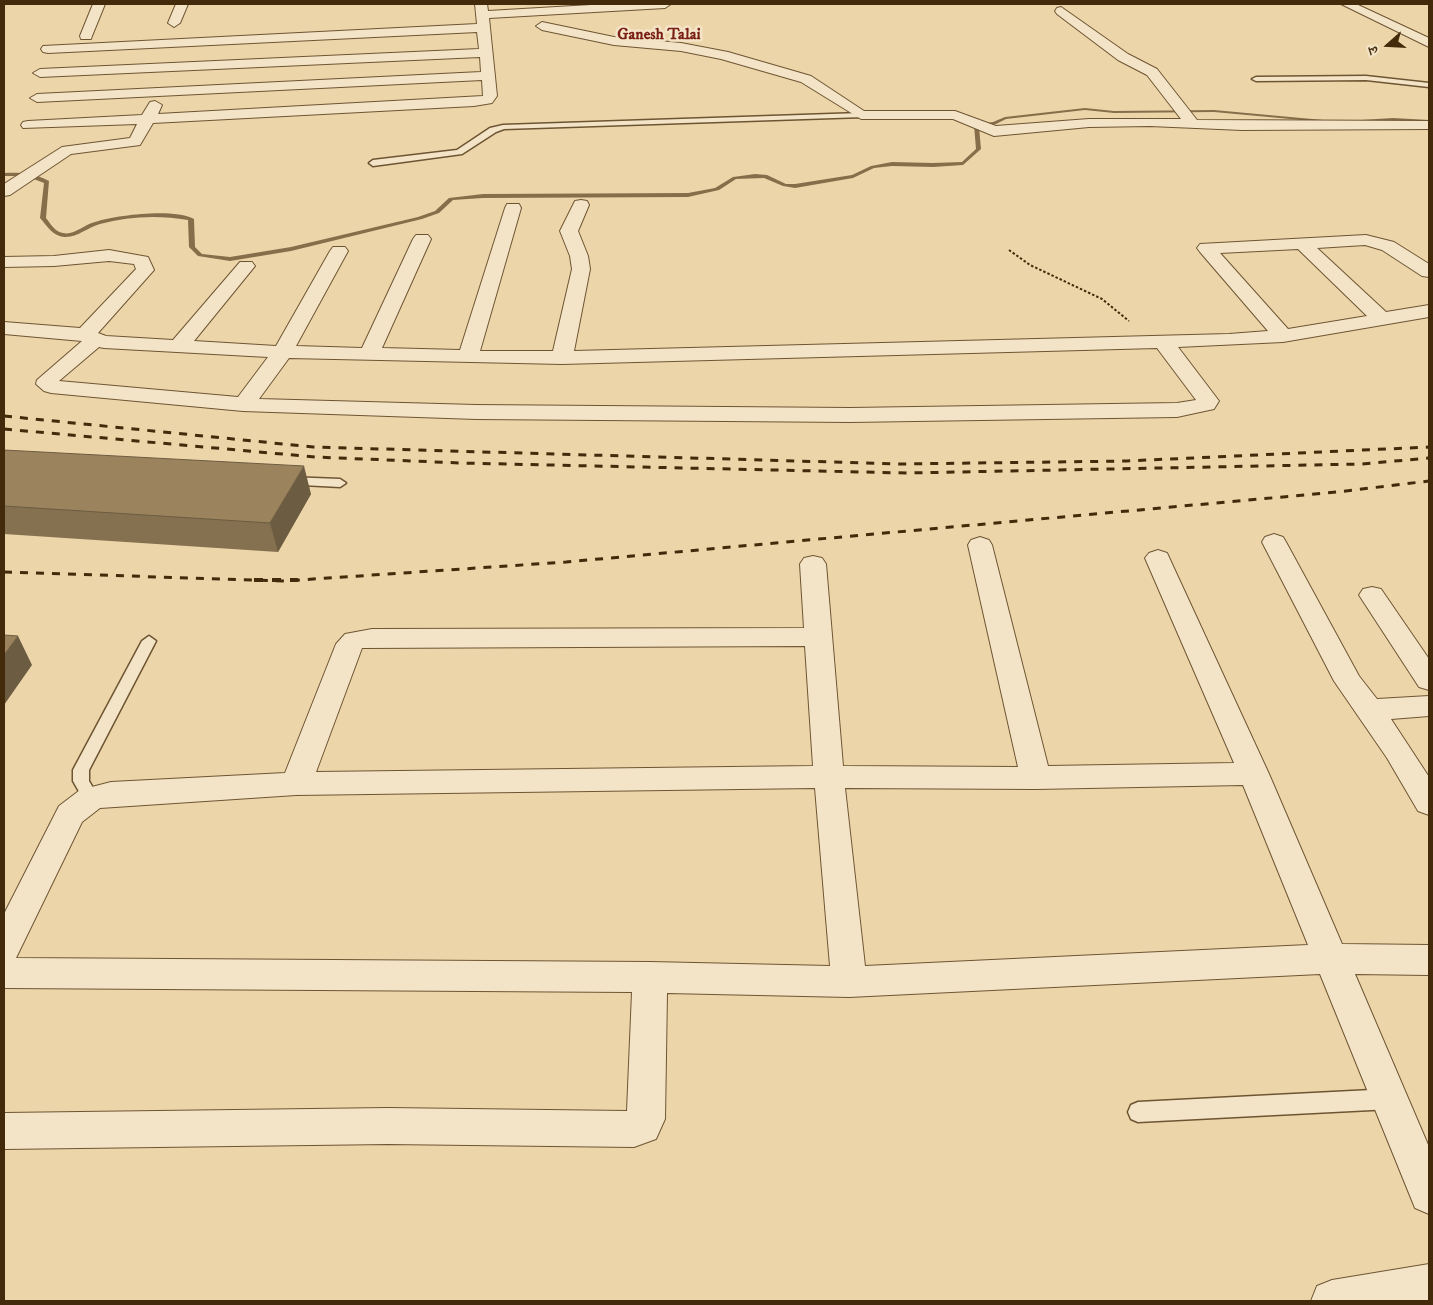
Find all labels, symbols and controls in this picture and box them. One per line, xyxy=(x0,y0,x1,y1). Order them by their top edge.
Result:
north arrow xyxy=(1363,20,1413,70)
district label: Ganesh Talai xyxy=(617,26,701,46)
text: उ xyxy=(1364,44,1383,56)

